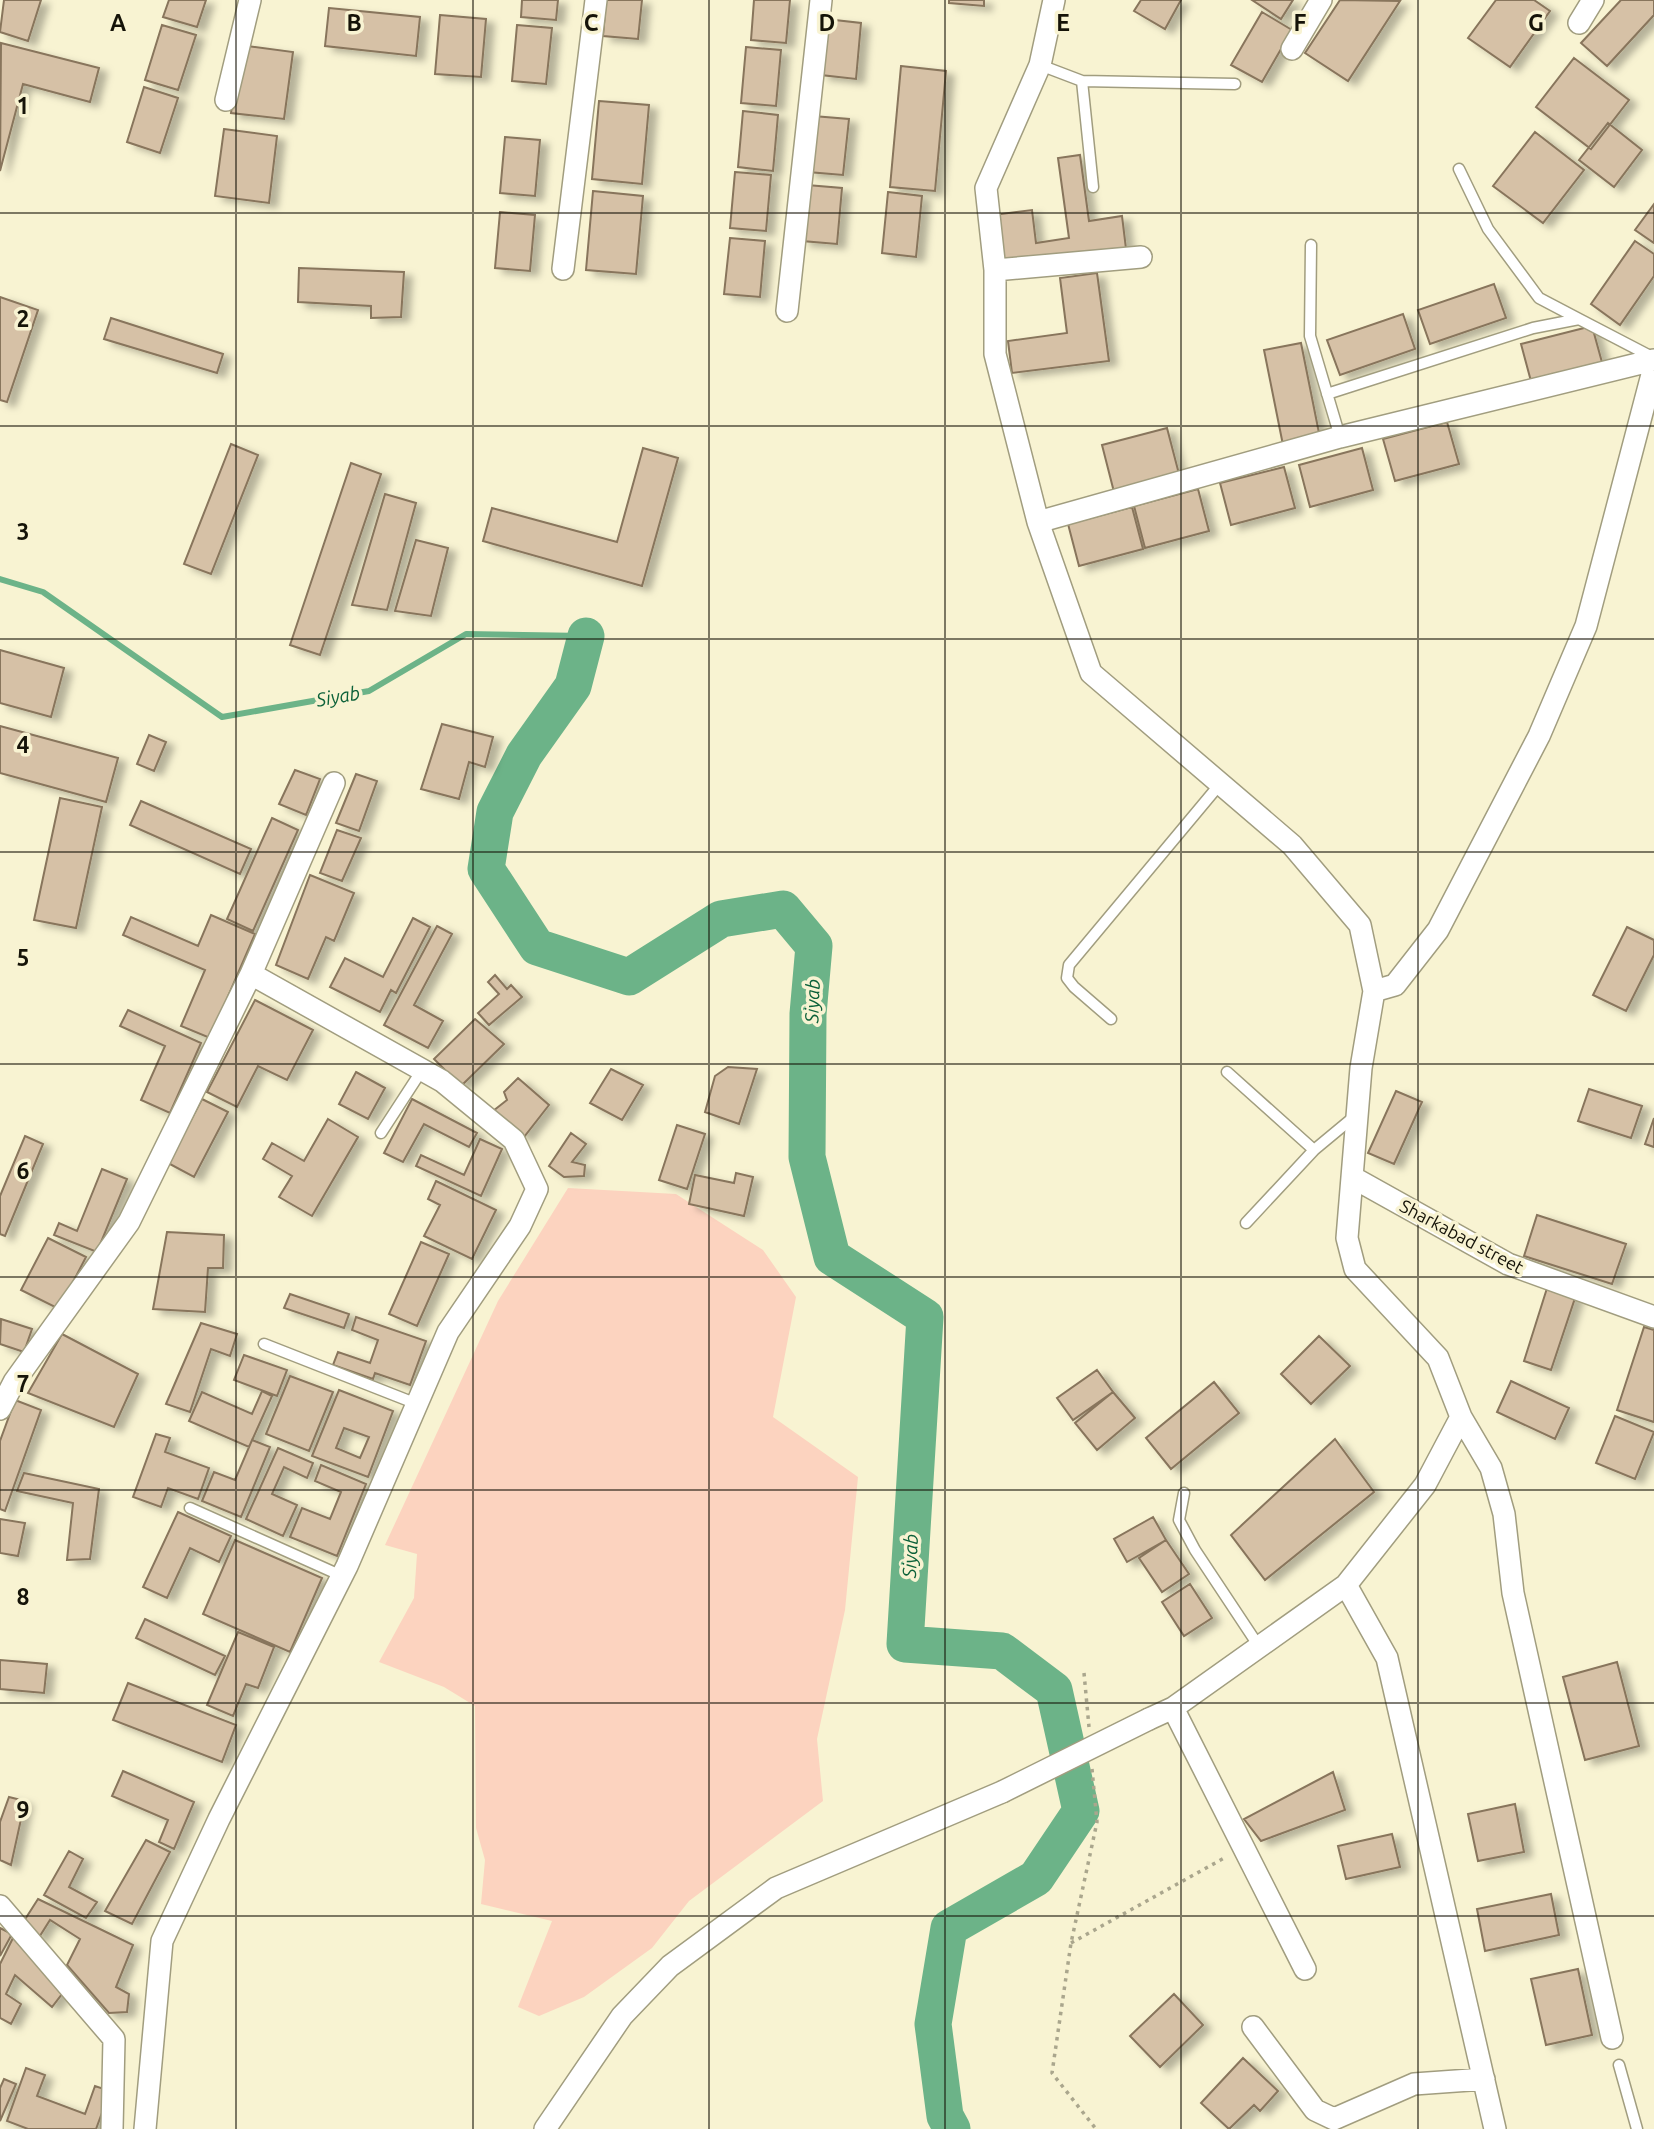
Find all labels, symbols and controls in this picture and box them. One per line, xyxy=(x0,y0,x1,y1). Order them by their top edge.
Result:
text: A xyxy=(110,10,126,35)
text: B xyxy=(346,10,362,35)
text: C xyxy=(584,10,599,35)
text: D xyxy=(819,10,835,35)
text: E xyxy=(1056,10,1070,35)
text: F xyxy=(1294,10,1307,35)
text: G xyxy=(1528,10,1544,35)
text: 1 xyxy=(17,93,29,118)
text: 2 xyxy=(17,306,29,331)
text: 3 xyxy=(17,519,29,544)
water label: Siyab xyxy=(313,681,362,711)
text: 4 xyxy=(17,732,30,757)
text: 5 xyxy=(17,945,29,970)
water label: Siyab xyxy=(800,979,824,1024)
text: 6 xyxy=(17,1158,30,1183)
street label: Sharkabad street xyxy=(1397,1195,1527,1277)
text: 7 xyxy=(17,1371,29,1396)
water label: Siyab xyxy=(898,1533,922,1580)
text: 8 xyxy=(17,1584,29,1609)
text: 9 xyxy=(17,1797,29,1822)

